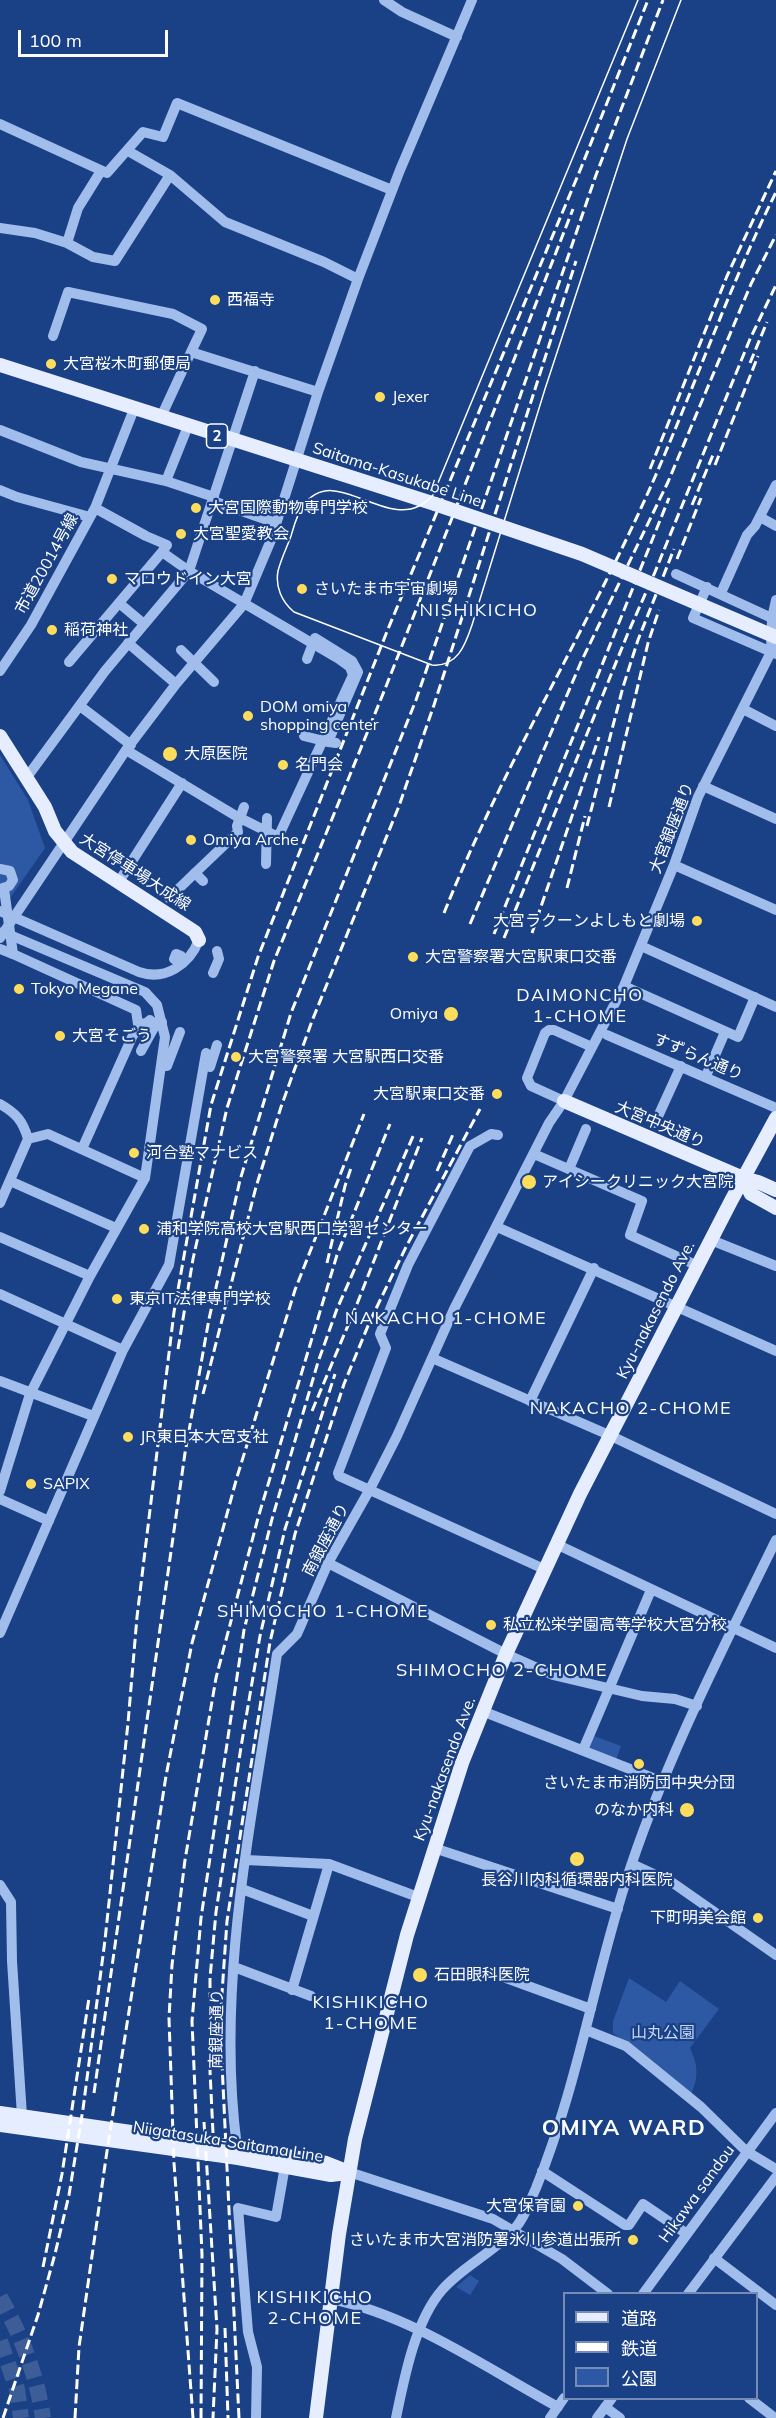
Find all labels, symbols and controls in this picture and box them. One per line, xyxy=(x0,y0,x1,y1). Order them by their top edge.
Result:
scale bar xyxy=(21,18,171,56)
text: 100 m xyxy=(29,29,82,52)
place label: 西福寺 xyxy=(227,290,275,310)
marker: 西福寺 xyxy=(208,293,222,307)
place label: 大宮桜木町郵便局 xyxy=(63,354,191,374)
marker: 大宮桜木町郵便局 xyxy=(44,357,58,371)
place label: Jexer xyxy=(392,387,429,407)
marker: Jexer xyxy=(373,390,387,404)
road number: 2 xyxy=(206,424,228,448)
street label: Saitama-Kasukabe Line xyxy=(310,439,484,511)
place label: 大宮国際動物専門学校 xyxy=(208,498,368,518)
marker: 大宮国際動物専門学校 xyxy=(189,501,203,515)
street label: 市道20014号線 xyxy=(11,510,83,618)
place label: 大宮聖愛教会 xyxy=(193,524,289,544)
marker: 大宮聖愛教会 xyxy=(174,527,188,541)
place label: マロウドイン大宮 xyxy=(124,569,252,589)
marker: マロウドイン大宮 xyxy=(105,572,119,586)
place label: さいたま市宇宙劇場 xyxy=(314,579,458,599)
marker: さいたま市宇宙劇場 xyxy=(295,582,309,596)
district label: NISHIKICHO xyxy=(420,600,538,622)
place label: 稲荷神社 xyxy=(64,620,128,640)
marker: 稲荷神社 xyxy=(45,623,59,637)
place label: DOM omiya shopping center xyxy=(260,697,379,735)
marker: DOM omiya shopping center xyxy=(241,709,255,723)
place label: 大原医院 xyxy=(184,744,248,764)
marker: 大原医院 xyxy=(161,745,179,763)
place label: 名門会 xyxy=(295,755,343,775)
marker: 名門会 xyxy=(276,758,290,772)
street label: 大宮銀座通り xyxy=(646,780,698,876)
street label: 大宮停車場大成線 xyxy=(76,829,194,915)
place label: Omiya Arche xyxy=(203,830,299,850)
marker: Omiya Arche xyxy=(184,833,198,847)
place label: 大宮ラクーンよしもと劇場 xyxy=(493,911,685,931)
marker: 大宮ラクーンよしもと劇場 xyxy=(690,914,704,928)
place label: 大宮警察署大宮駅東口交番 xyxy=(425,947,617,967)
marker: 大宮警察署大宮駅東口交番 xyxy=(406,950,420,964)
place label: Tokyo Megane xyxy=(31,979,138,999)
marker: Tokyo Megane xyxy=(12,982,26,996)
district label: DAIMONCHO 1-CHOME xyxy=(516,985,644,1028)
place label: Omiya xyxy=(390,1004,438,1024)
marker: Omiya xyxy=(442,1005,460,1023)
place label: 大宮そごう xyxy=(72,1026,152,1046)
marker: 大宮そごう xyxy=(53,1029,67,1043)
street label: すずらん通り xyxy=(650,1029,746,1085)
place label: 大宮警察署 大宮駅西口交番 xyxy=(248,1047,444,1067)
marker: 大宮警察署 大宮駅西口交番 xyxy=(229,1050,243,1064)
place label: 大宮駅東口交番 xyxy=(373,1084,485,1104)
marker: 大宮駅東口交番 xyxy=(490,1087,504,1101)
street label: 大宮中央通り xyxy=(612,1097,708,1153)
place label: 河合塾マナビス xyxy=(146,1143,258,1163)
marker: 河合塾マナビス xyxy=(127,1146,141,1160)
place label: アイシークリニック大宮院 xyxy=(542,1172,734,1192)
marker: アイシークリニック大宮院 xyxy=(520,1173,538,1191)
place label: 浦和学院高校大宮駅西口学習センター xyxy=(156,1219,428,1239)
marker: 浦和学院高校大宮駅西口学習センター xyxy=(137,1222,151,1236)
street label: Kyu-nakasendo Ave. xyxy=(613,1238,699,1382)
place label: 東京IT法律専門学校 xyxy=(129,1289,271,1309)
marker: 東京IT法律専門学校 xyxy=(110,1292,124,1306)
district label: NAKACHO 1-CHOME xyxy=(345,1308,547,1330)
district label: NAKACHO 2-CHOME xyxy=(530,1398,732,1420)
place label: JR東日本大宮支社 xyxy=(140,1427,268,1447)
marker: JR東日本大宮支社 xyxy=(121,1430,135,1444)
place label: SAPIX xyxy=(43,1474,90,1494)
marker: SAPIX xyxy=(24,1477,38,1491)
street label: 南銀座通り xyxy=(299,1500,353,1580)
district label: SHIMOCHO 1-CHOME xyxy=(217,1601,429,1623)
place label: 私立松栄学園高等学校大宮分校 xyxy=(503,1615,727,1635)
marker: 私立松栄学園高等学校大宮分校 xyxy=(484,1618,498,1632)
district label: SHIMOCHO 2-CHOME xyxy=(396,1660,608,1682)
street label: Kyu-nakasendo Ave. xyxy=(410,1694,480,1844)
marker: さいたま市消防団中央分団 xyxy=(632,1757,646,1771)
place label: さいたま市消防団中央分団 xyxy=(543,1773,735,1793)
place label: のなか内科 xyxy=(594,1800,674,1820)
marker: のなか内科 xyxy=(678,1801,696,1819)
marker: 長谷川内科循環器内科医院 xyxy=(568,1850,586,1868)
place label: 長谷川内科循環器内科医院 xyxy=(481,1870,673,1890)
place label: 下町明美会館 xyxy=(650,1908,746,1928)
marker: 下町明美会館 xyxy=(751,1911,765,1925)
place label: 石田眼科医院 xyxy=(434,1965,530,1985)
marker: 石田眼科医院 xyxy=(411,1966,429,1984)
street label: 南銀座通り xyxy=(207,1989,227,2069)
district label: KISHIKICHO 1-CHOME xyxy=(313,1992,429,2034)
park label: 山丸公園 xyxy=(631,2023,695,2043)
district label: OMIYA WARD xyxy=(542,2115,706,2141)
street label: Niigatasuka-Saitama Line xyxy=(131,2117,325,2167)
street label: Hikawa sandou xyxy=(655,2141,739,2247)
place label: 大宮保育園 xyxy=(486,2196,566,2216)
marker: 大宮保育園 xyxy=(571,2199,585,2213)
place label: さいたま市大宮消防署氷川参道出張所 xyxy=(349,2230,621,2250)
marker: さいたま市大宮消防署氷川参道出張所 xyxy=(626,2233,640,2247)
district label: KISHIKICHO 2-CHOME xyxy=(257,2287,373,2330)
legend xyxy=(563,2292,758,2400)
text: 道路 xyxy=(621,2307,657,2330)
text: 鉄道 xyxy=(621,2337,657,2360)
text: 公園 xyxy=(621,2367,657,2390)

